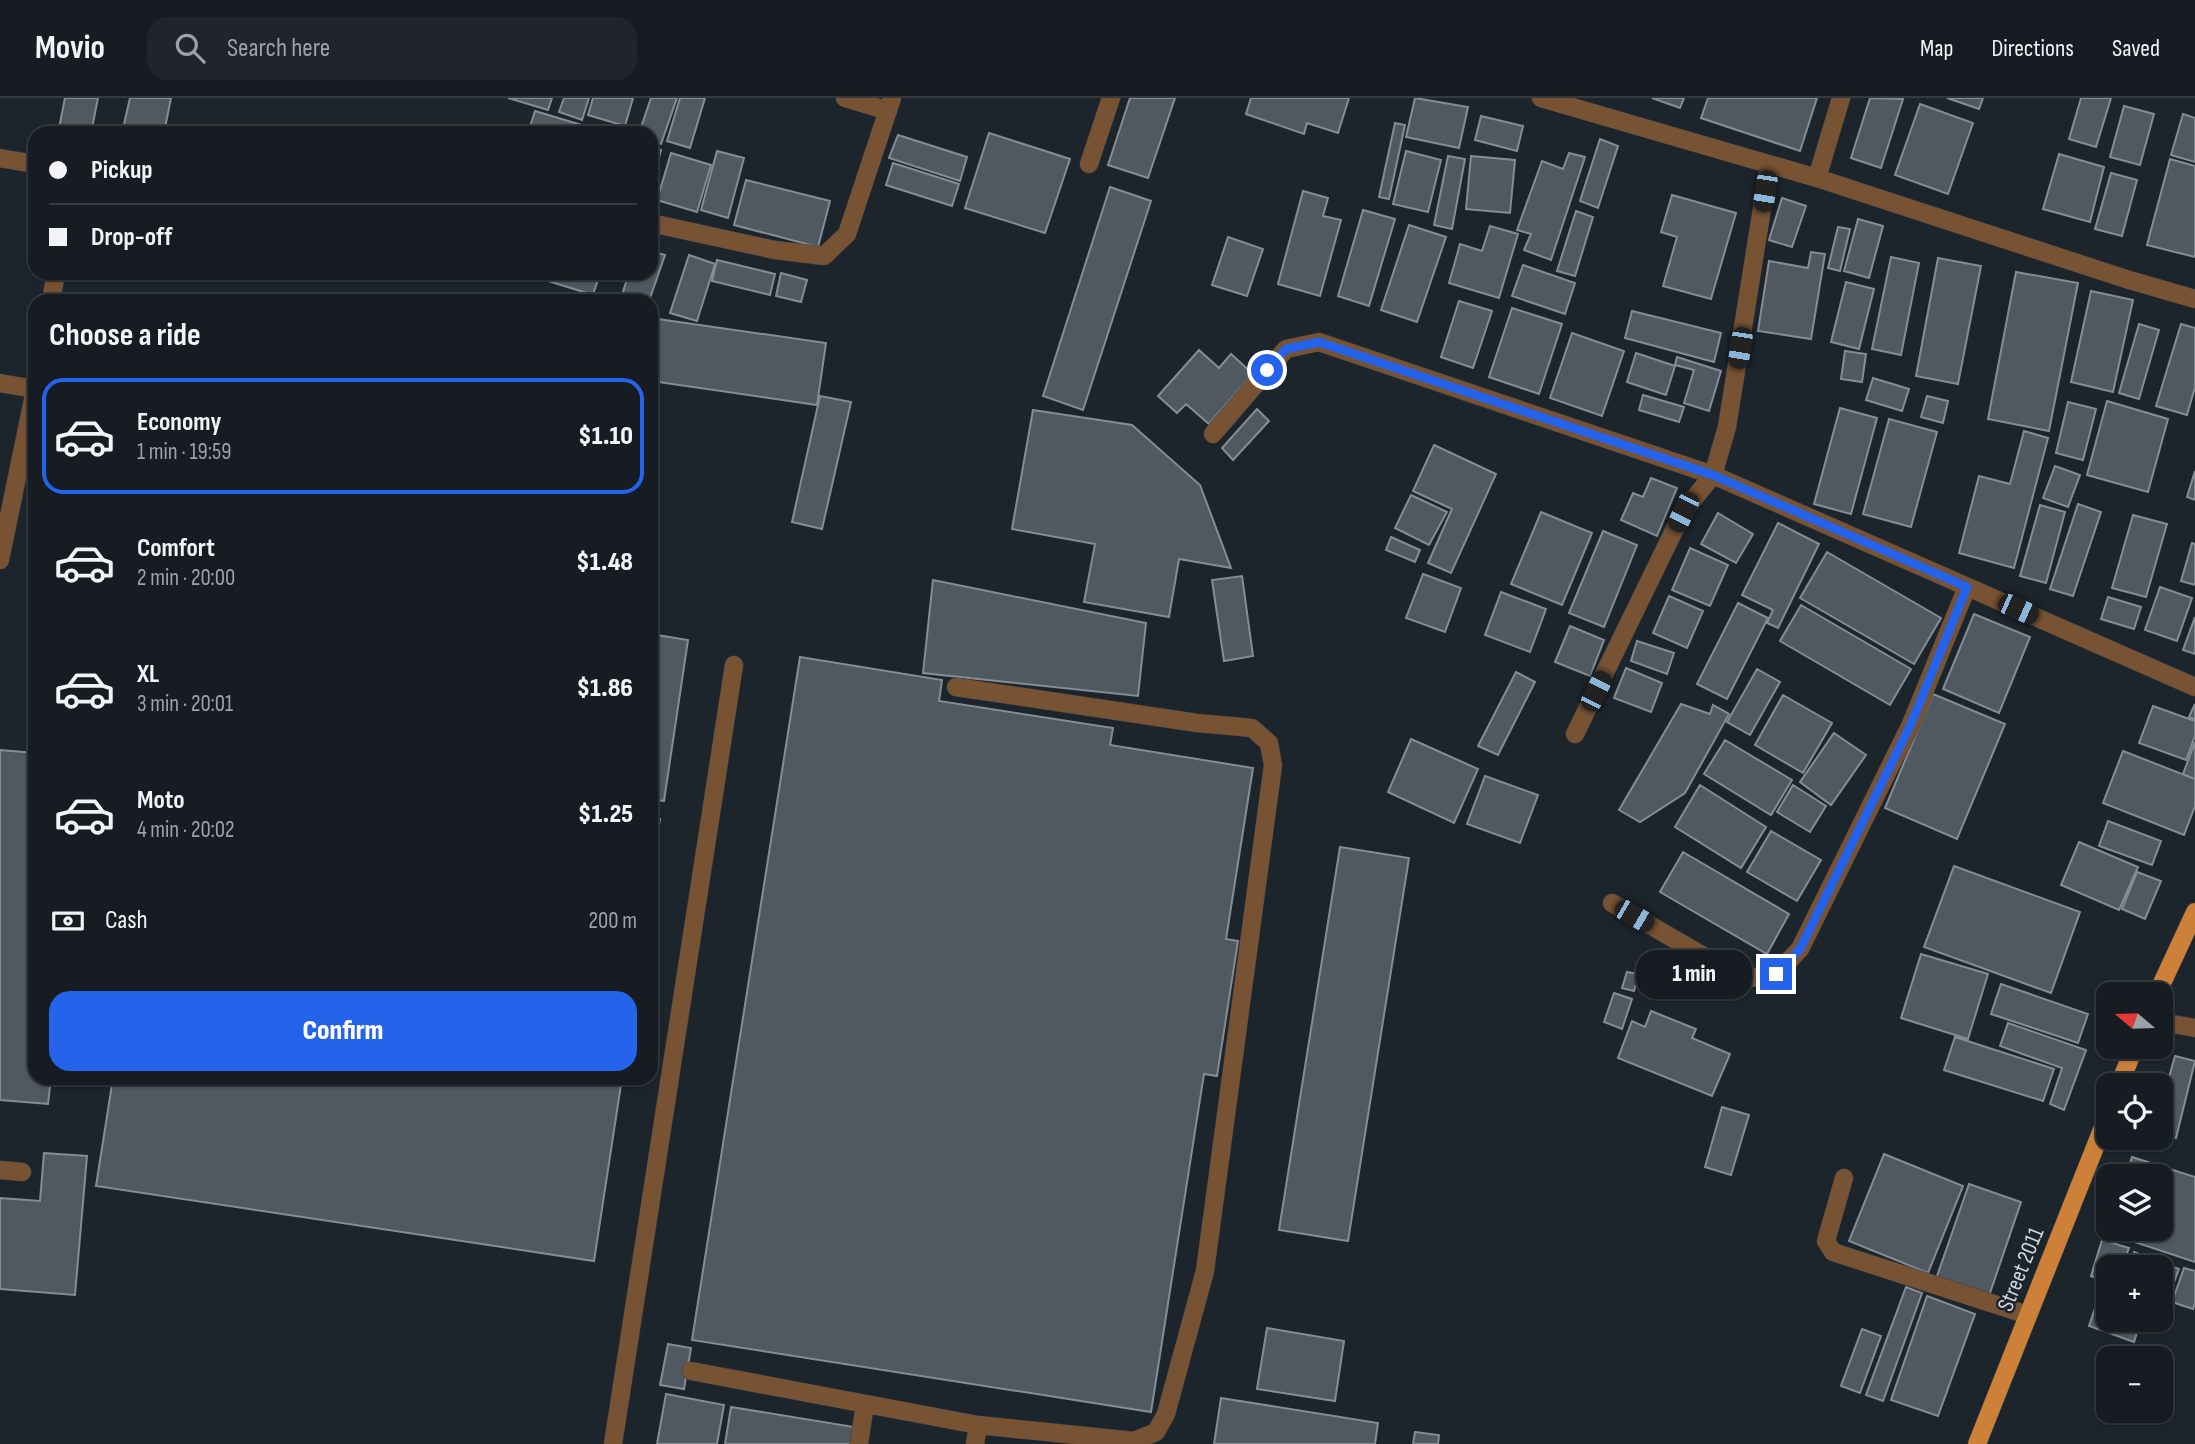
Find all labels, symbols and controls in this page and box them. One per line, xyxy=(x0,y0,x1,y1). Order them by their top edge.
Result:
search box xyxy=(147,17,637,80)
text: Movio xyxy=(35,28,105,68)
icon: search xyxy=(171,29,209,67)
text: Search here xyxy=(227,33,330,64)
text: Map xyxy=(1920,34,1953,63)
text: Directions xyxy=(1991,34,2074,63)
text: Saved xyxy=(2112,34,2160,63)
text: Pickup xyxy=(91,155,153,186)
car xyxy=(1752,169,1779,213)
text: Drop-off xyxy=(91,222,172,253)
text: Choose a ride xyxy=(49,316,201,355)
car xyxy=(1727,326,1754,370)
route start xyxy=(1251,354,1283,386)
icon: car xyxy=(53,405,116,468)
text: Economy xyxy=(137,407,221,438)
text: $1.10 xyxy=(578,421,633,452)
text: 1 min · 19:59 xyxy=(137,438,231,466)
car xyxy=(1665,489,1702,535)
icon: car xyxy=(53,531,116,594)
text: Comfort xyxy=(137,533,215,564)
text: $1.48 xyxy=(576,547,633,578)
text: 2 min · 20:00 xyxy=(137,564,235,592)
car xyxy=(1995,591,2042,627)
icon: car xyxy=(53,657,116,720)
text: XL xyxy=(137,659,159,690)
car xyxy=(1578,668,1615,714)
text: $1.86 xyxy=(577,673,633,704)
text: 3 min · 20:01 xyxy=(137,690,233,718)
icon: car xyxy=(53,783,116,846)
text: Moto xyxy=(137,785,185,816)
text: $1.25 xyxy=(578,799,633,830)
text: 4 min · 20:02 xyxy=(137,816,235,844)
car xyxy=(1611,896,1658,936)
icon: cash xyxy=(49,902,87,940)
text: Cash xyxy=(105,905,148,936)
text: 200 m xyxy=(589,907,637,935)
callout: 1 min xyxy=(1636,950,1752,998)
route end xyxy=(1760,958,1792,990)
text: 1 min xyxy=(1672,960,1716,988)
north arrow xyxy=(2096,982,2174,1059)
map controls xyxy=(2096,982,2173,1423)
button: Confirm xyxy=(49,991,637,1071)
button: locate xyxy=(2096,1073,2173,1150)
button: layers xyxy=(2096,1164,2173,1241)
street label: Street 2011 xyxy=(1991,1223,2050,1315)
button: + xyxy=(2096,1255,2173,1332)
button: − xyxy=(2096,1346,2173,1423)

